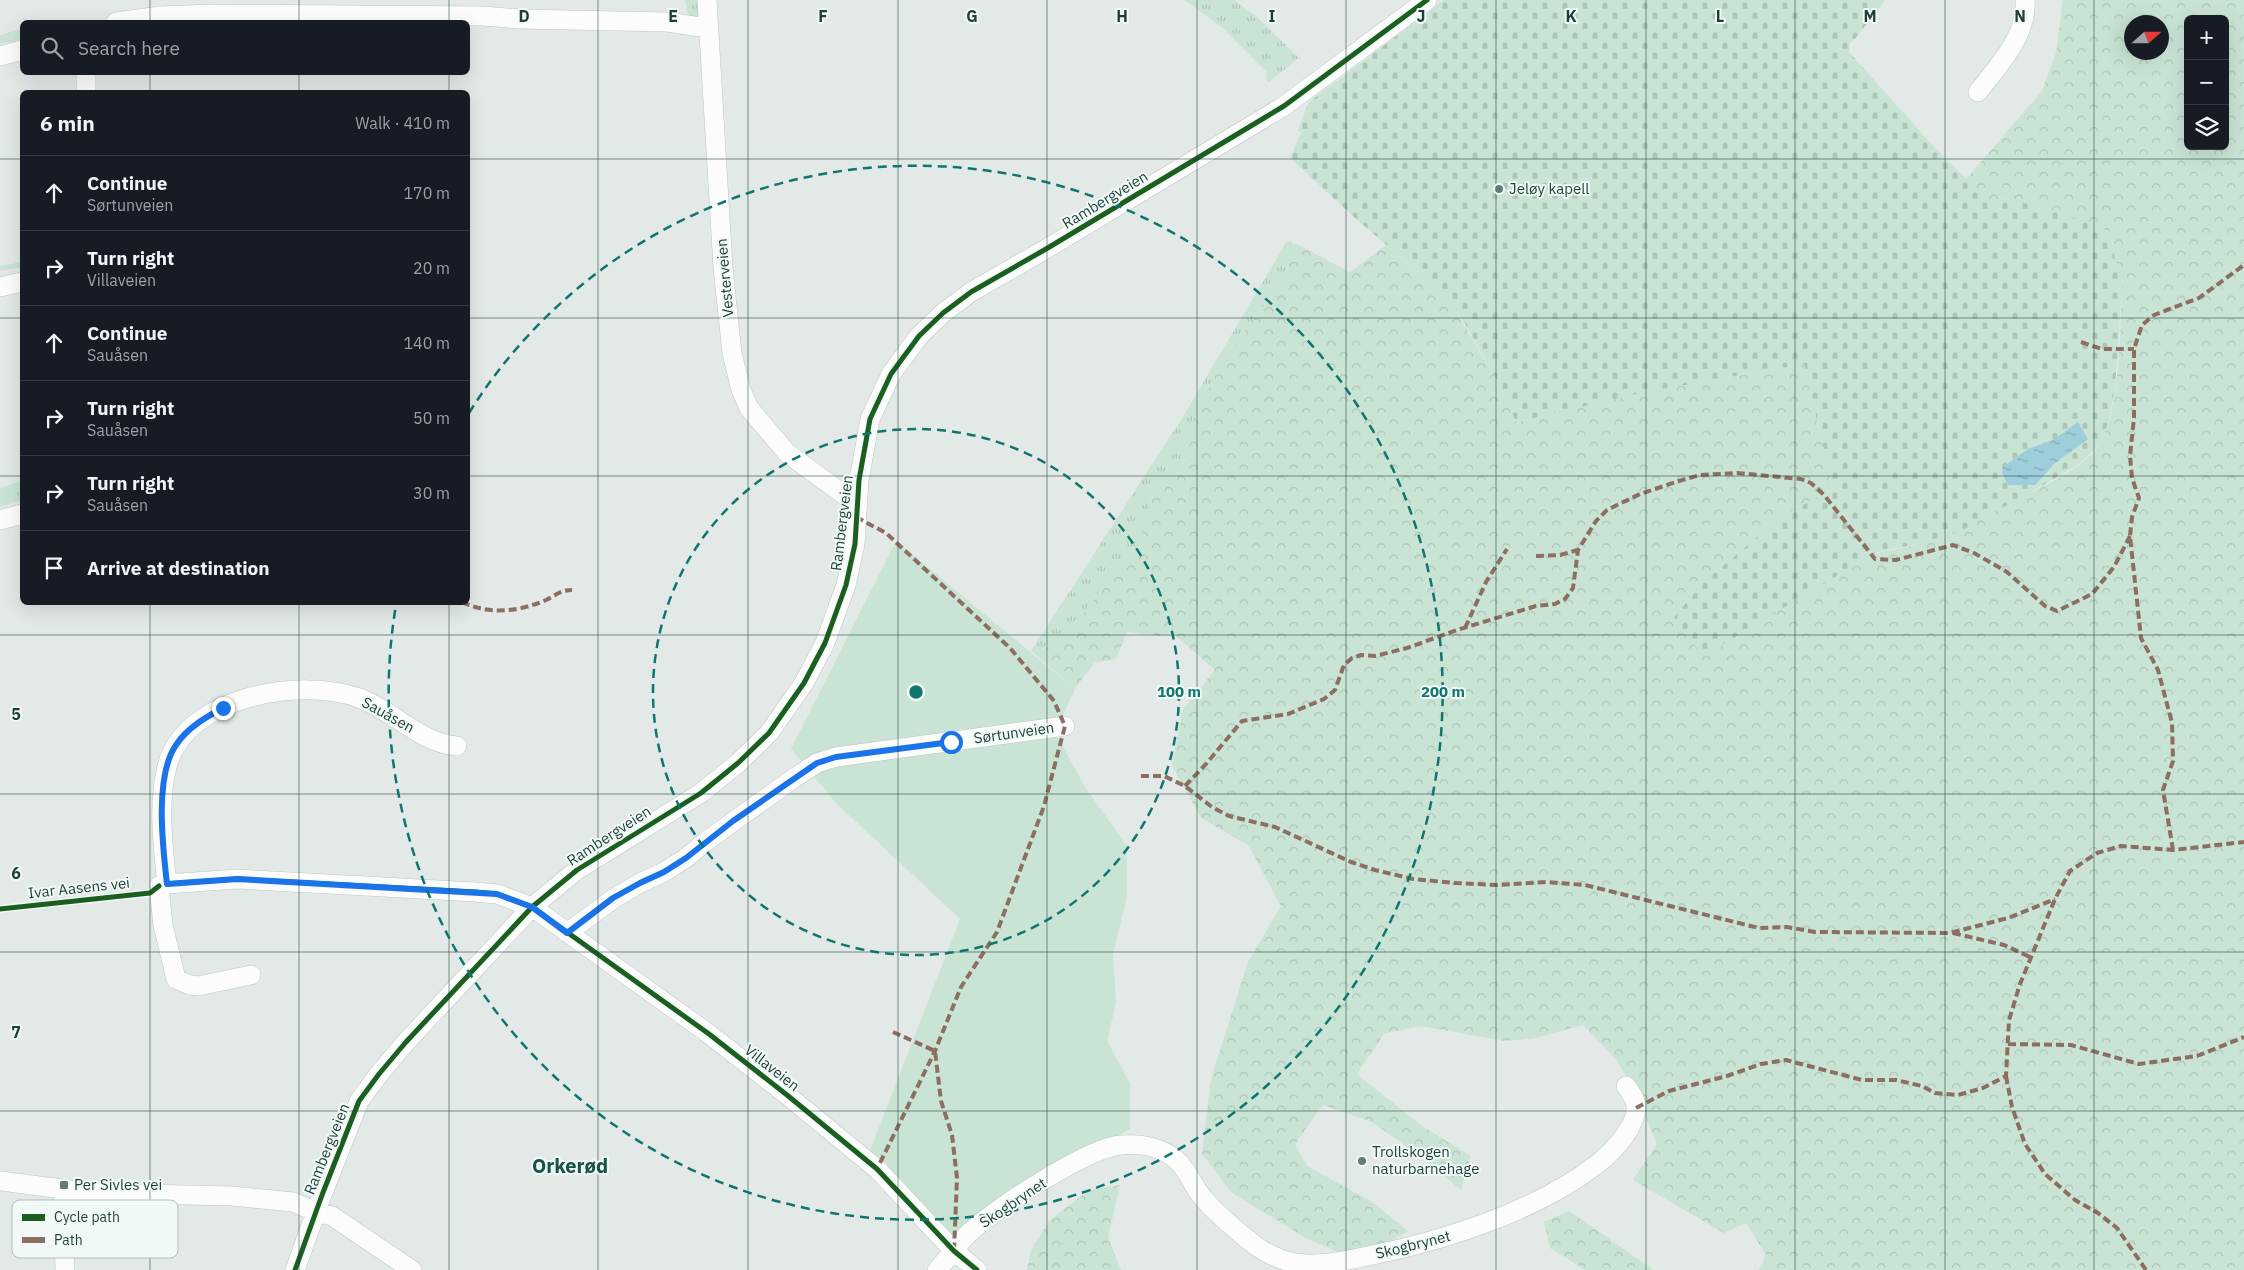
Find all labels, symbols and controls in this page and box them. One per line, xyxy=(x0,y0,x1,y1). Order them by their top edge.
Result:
text: D xyxy=(518,6,530,26)
text: E xyxy=(668,6,678,26)
text: F xyxy=(818,6,828,26)
text: G xyxy=(966,6,978,26)
text: H xyxy=(1116,6,1128,26)
text: I xyxy=(1269,6,1276,26)
text: J xyxy=(1417,6,1425,26)
text: K xyxy=(1565,6,1577,26)
text: L xyxy=(1716,6,1724,26)
text: M xyxy=(1863,6,1877,26)
text: N xyxy=(2014,6,2026,26)
north arrow xyxy=(2124,15,2169,60)
map controls xyxy=(2184,15,2229,150)
button: + xyxy=(2184,15,2229,60)
search box xyxy=(20,20,470,75)
icon: search xyxy=(38,34,66,62)
text: Search here xyxy=(78,36,180,60)
button: − xyxy=(2184,60,2229,105)
button: layers xyxy=(2184,105,2229,150)
text: 6 min xyxy=(40,109,95,137)
text: Walk · 410 m xyxy=(355,113,450,133)
street label: Rambergveien xyxy=(1058,167,1151,233)
text: Continue xyxy=(87,171,167,195)
icon: ahead xyxy=(40,179,68,207)
place label: Jeløy kapell xyxy=(1509,179,1589,198)
text: 170 m xyxy=(403,183,450,203)
marker: Jeløy kapell xyxy=(1493,183,1505,195)
text: Sørtunveien xyxy=(87,195,173,215)
street label: Vesterveien xyxy=(712,238,737,318)
text: Turn right xyxy=(87,246,174,270)
icon: right xyxy=(40,254,68,282)
text: 20 m xyxy=(413,258,450,278)
text: Villaveien xyxy=(87,270,156,290)
text: Continue xyxy=(87,321,167,345)
icon: ahead xyxy=(40,329,68,357)
text: 140 m xyxy=(403,333,450,353)
text: Sauåsen xyxy=(87,345,148,365)
text: Turn right xyxy=(87,396,174,420)
icon: right xyxy=(40,404,68,432)
text: 50 m xyxy=(413,408,450,428)
text: Sauåsen xyxy=(87,420,148,440)
text: Turn right xyxy=(87,471,174,495)
street label: Rambergveien xyxy=(826,474,857,572)
icon: right xyxy=(40,479,68,507)
text: 30 m xyxy=(413,483,450,503)
text: Sauåsen xyxy=(87,495,148,515)
icon: arrive xyxy=(40,554,68,582)
text: Arrive at destination xyxy=(87,556,270,580)
text: 100 m xyxy=(1157,682,1201,701)
text: 200 m xyxy=(1421,682,1465,701)
centre of rings xyxy=(907,683,925,701)
street label: Sauåsen xyxy=(359,692,418,737)
route end xyxy=(212,697,235,720)
text: 5 xyxy=(11,704,21,724)
street label: Sørtunveien xyxy=(973,717,1055,748)
route start xyxy=(940,731,963,754)
street label: Rambergveien xyxy=(563,801,654,870)
text: 6 xyxy=(11,863,21,883)
street label: Ivar Aasens vei xyxy=(27,873,131,902)
text: 7 xyxy=(11,1022,21,1042)
street label: Villaveien xyxy=(741,1040,804,1095)
street label: Rambergveien xyxy=(300,1100,353,1197)
place label: Trollskogen naturbarnehage xyxy=(1372,1142,1479,1178)
district label: Orkerød xyxy=(532,1152,608,1179)
marker: Trollskogen naturbarnehage xyxy=(1356,1155,1368,1167)
street label: Skogbrynet xyxy=(976,1173,1050,1232)
place label: Per Sivles vei xyxy=(74,1175,162,1194)
marker: Per Sivles vei xyxy=(58,1179,70,1191)
legend xyxy=(12,1200,178,1258)
text: Cycle path xyxy=(54,1208,120,1226)
street label: Skogbrynet xyxy=(1373,1226,1452,1263)
text: Path xyxy=(54,1231,83,1249)

